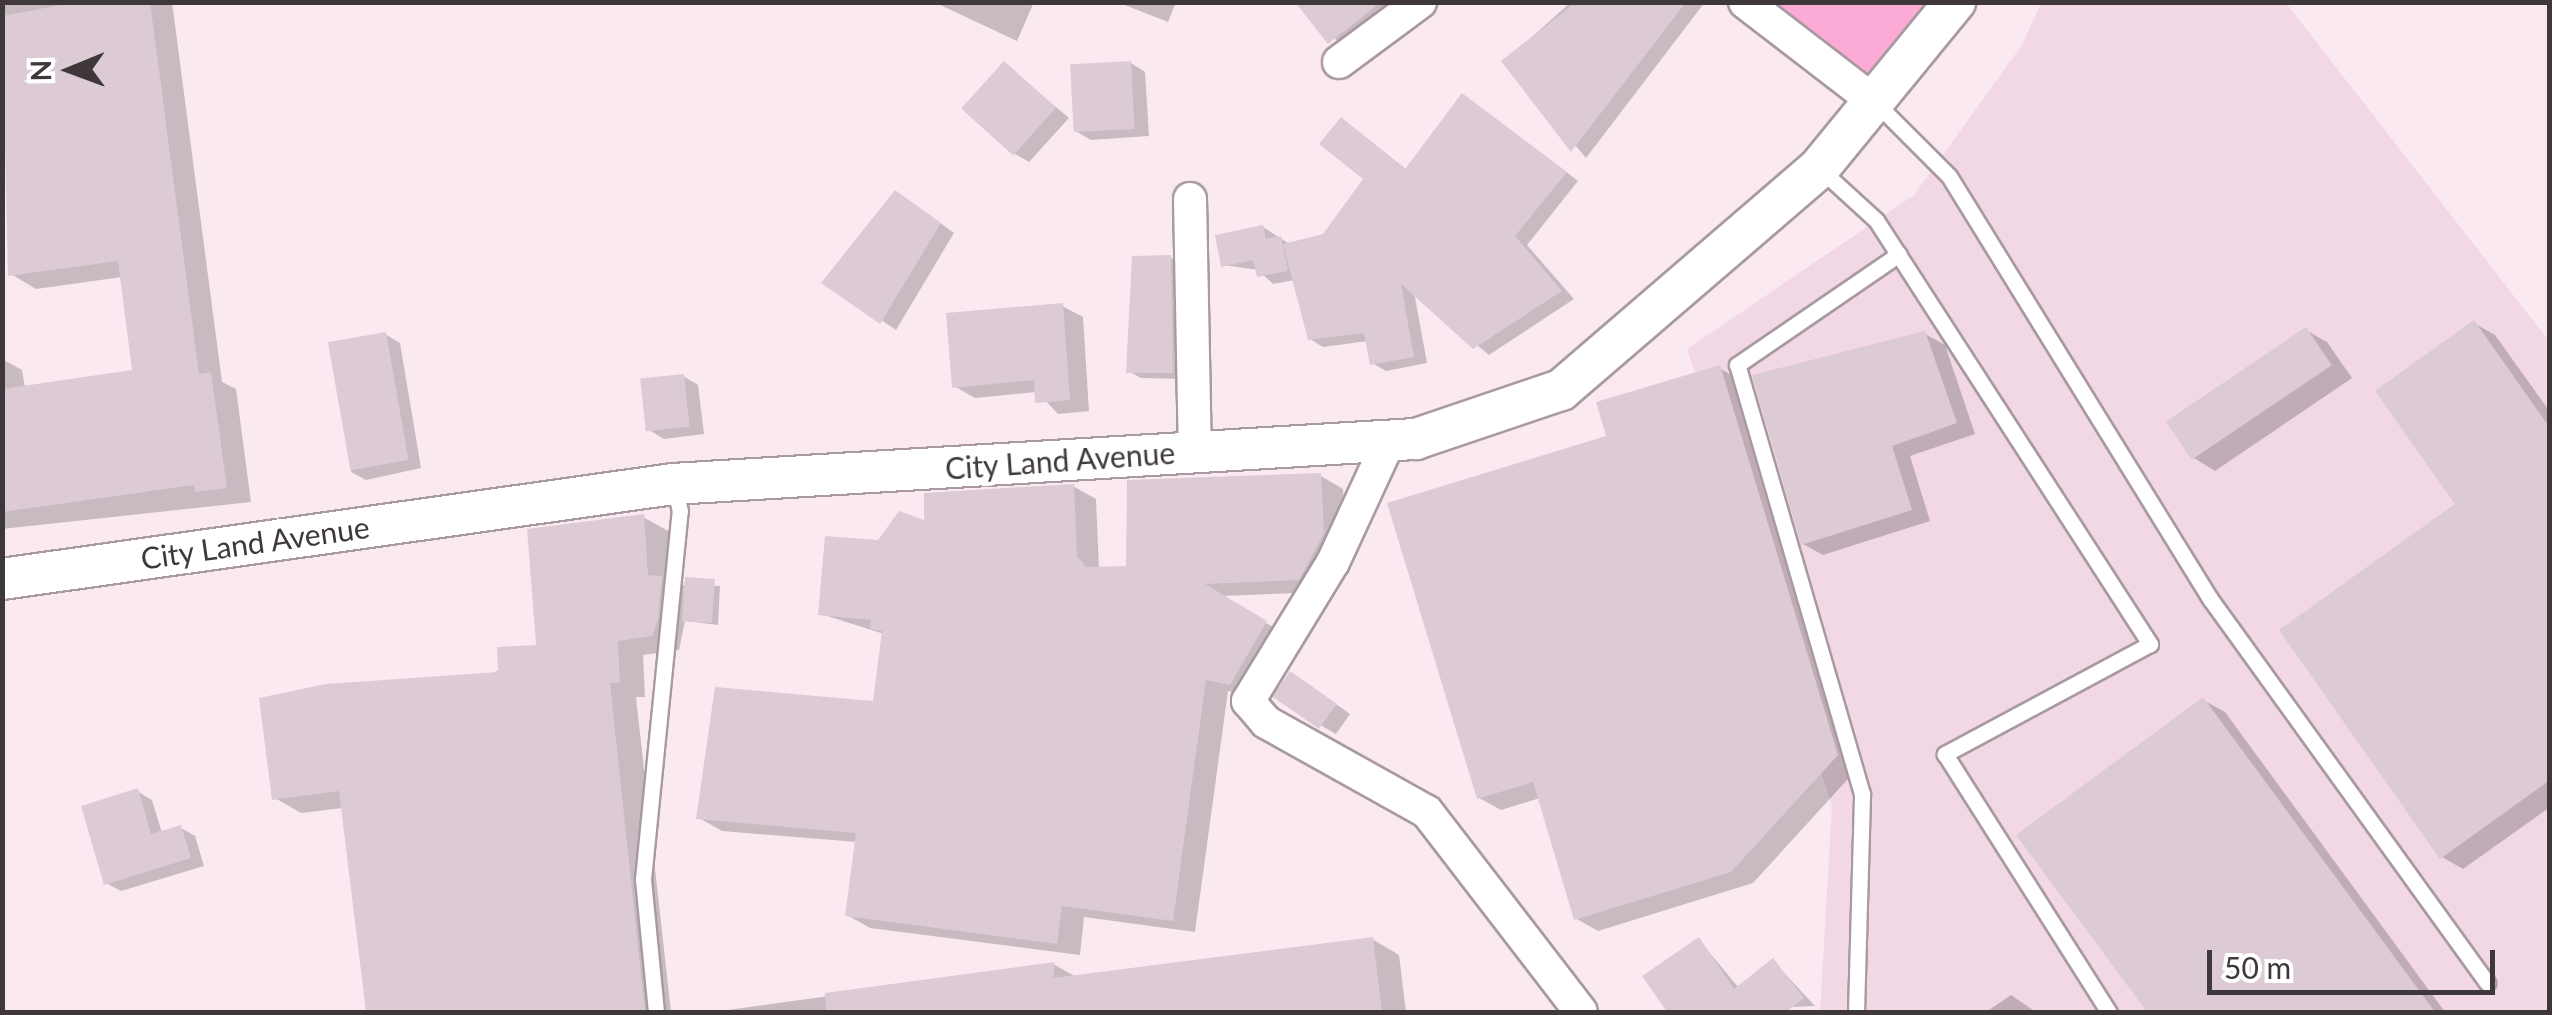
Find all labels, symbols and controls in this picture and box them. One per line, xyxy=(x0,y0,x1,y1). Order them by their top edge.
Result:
north arrow xyxy=(20,20,120,120)
text: N xyxy=(23,59,57,82)
street label: City Land Avenue xyxy=(943,434,1177,486)
street label: City Land Avenue xyxy=(138,508,372,576)
scale bar xyxy=(2212,930,2500,992)
text: 50 m xyxy=(2224,949,2291,985)

